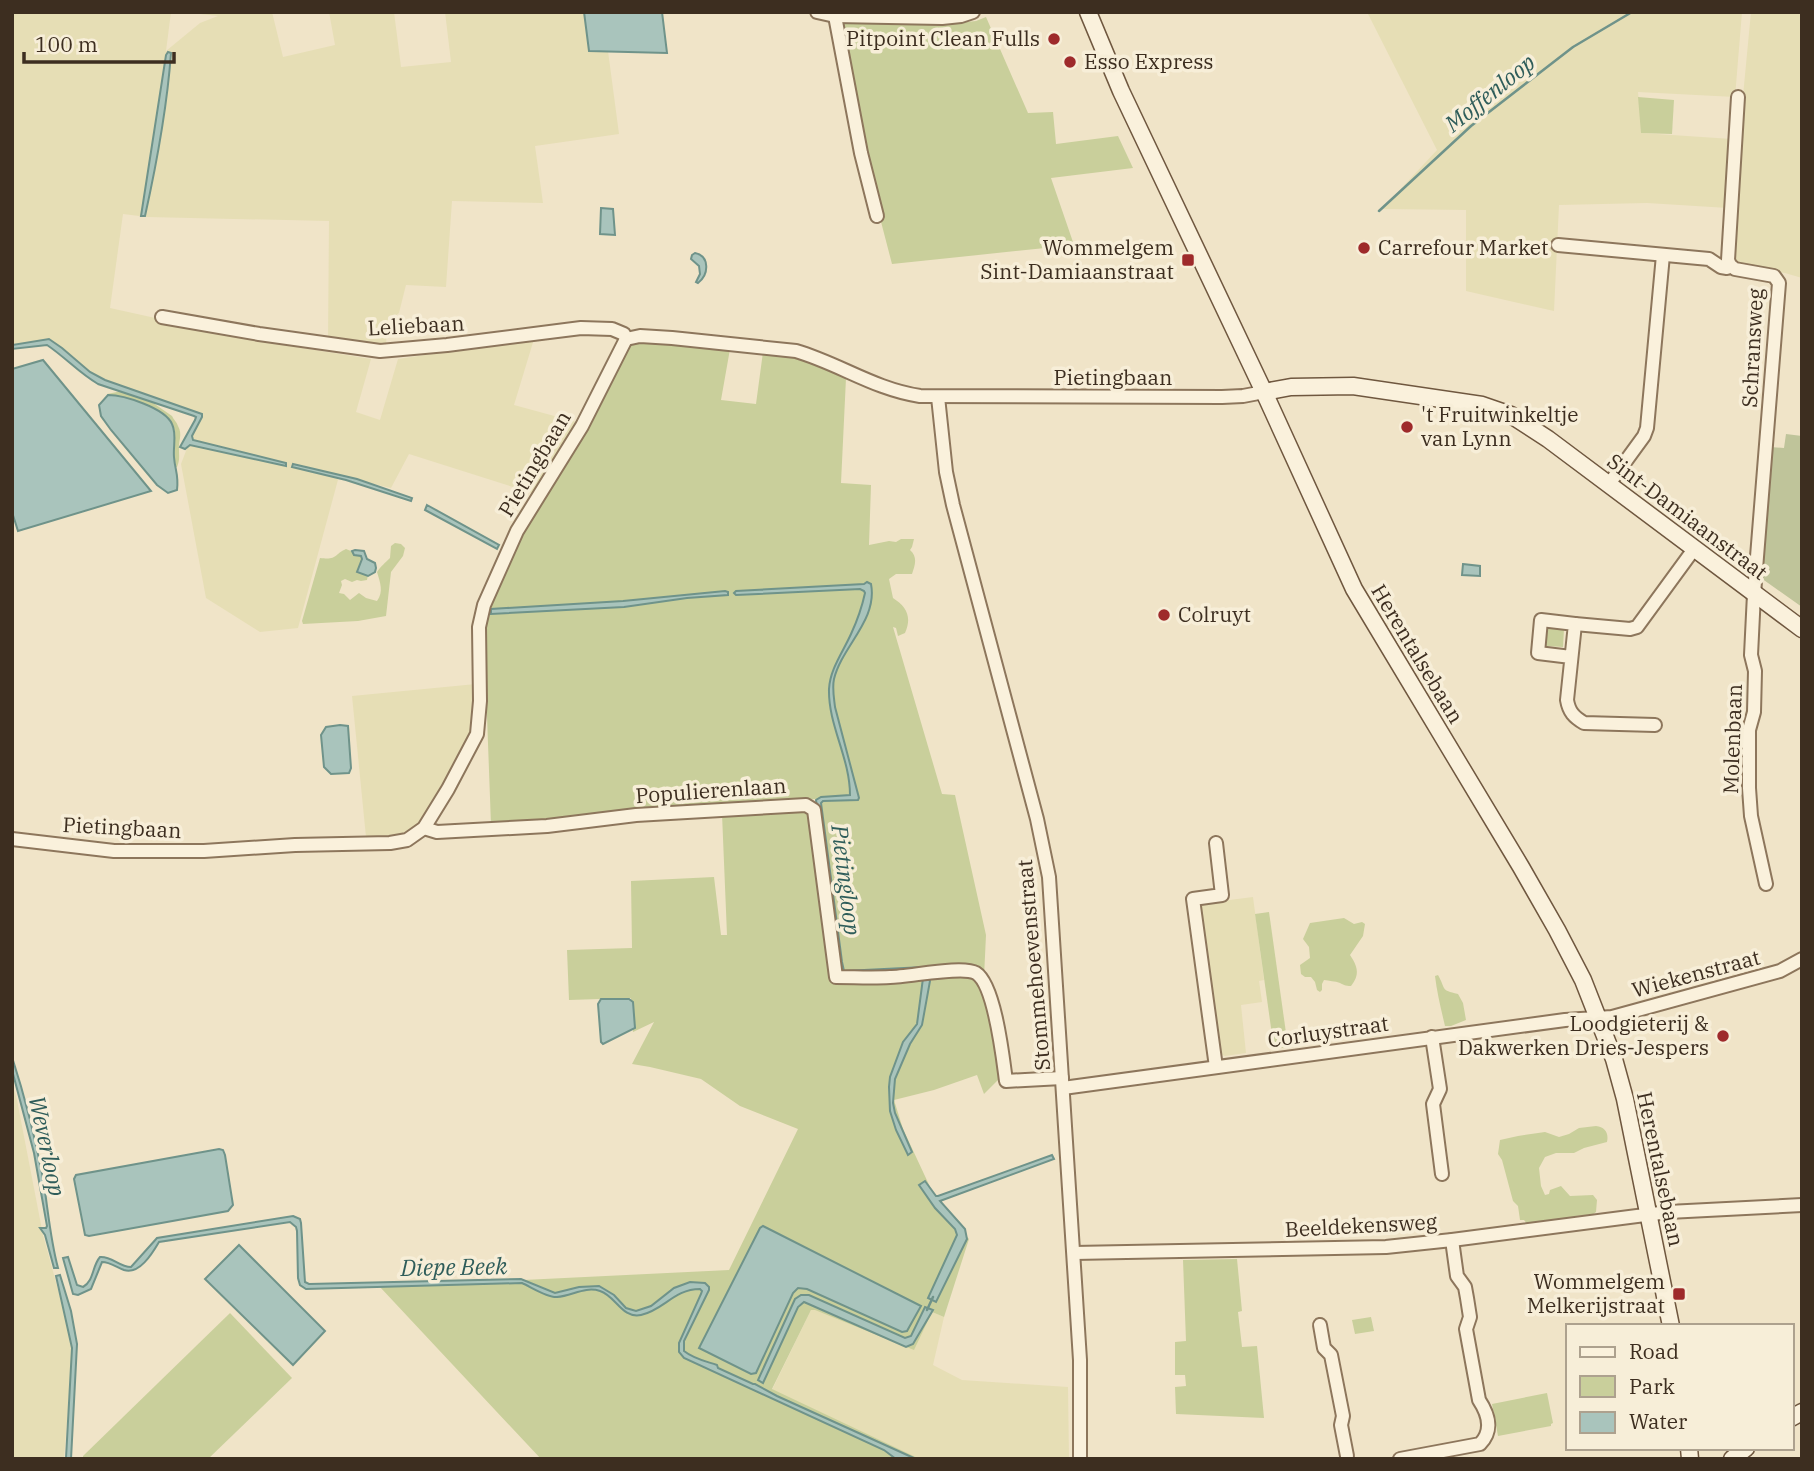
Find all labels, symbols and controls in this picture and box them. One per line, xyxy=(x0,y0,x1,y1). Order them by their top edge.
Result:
scale bar xyxy=(24,21,175,65)
place label: Pitpoint Clean Fulls xyxy=(846,24,1040,52)
text: 100 m xyxy=(35,30,98,58)
marker: Pitpoint Clean Fulls xyxy=(1046,31,1062,47)
place label: Esso Express xyxy=(1084,47,1214,75)
water label: Moffenloop xyxy=(1437,47,1541,139)
marker: Esso Express xyxy=(1062,54,1078,70)
place label: Wommelgem Sint-Damiaanstraat xyxy=(980,233,1174,285)
place label: Carrefour Market xyxy=(1378,233,1549,261)
marker: Carrefour Market xyxy=(1356,240,1372,256)
marker: Wommelgem Sint-Damiaanstraat xyxy=(1180,252,1196,268)
street label: Schransweg xyxy=(1735,287,1769,408)
street label: Leliebaan xyxy=(367,308,465,342)
street label: Pietingbaan xyxy=(1054,363,1173,391)
place label: 't Fruitwinkeltje van Lynn xyxy=(1421,400,1579,452)
street label: Pietingbaan xyxy=(491,405,577,522)
marker: 't Fruitwinkeltje van Lynn xyxy=(1399,419,1415,435)
street label: Sint-Damiaanstraat xyxy=(1602,447,1773,586)
street label: Herentalsebaan xyxy=(1365,579,1470,728)
place label: Colruyt xyxy=(1178,600,1251,628)
marker: Colruyt xyxy=(1156,607,1172,623)
street label: Molenbaan xyxy=(1716,683,1748,795)
street label: Populierenlaan xyxy=(635,771,787,809)
street label: Pietingbaan xyxy=(62,810,182,844)
water label: Pietingloop xyxy=(825,822,869,937)
street label: Stommehoevenstraat xyxy=(1010,858,1056,1072)
street label: Wiekenstraat xyxy=(1629,942,1763,1004)
street label: Corluystraat xyxy=(1266,1009,1390,1053)
place label: Loodgieterij & Dakwerken Dries-Jespers xyxy=(1458,1009,1709,1061)
marker: Loodgieterij & Dakwerken Dries-Jespers xyxy=(1715,1028,1731,1044)
street label: Herentalsebaan xyxy=(1631,1089,1691,1249)
water label: Weverloop xyxy=(23,1093,73,1199)
street label: Beeldekensweg xyxy=(1284,1207,1438,1243)
water label: Diepe Beek xyxy=(399,1250,508,1282)
place label: Wommelgem Melkerijstraat xyxy=(1527,1267,1665,1319)
marker: Wommelgem Melkerijstraat xyxy=(1671,1286,1687,1302)
legend xyxy=(1566,1324,1793,1450)
text: Road xyxy=(1629,1337,1679,1365)
text: Park xyxy=(1629,1372,1676,1400)
text: Water xyxy=(1629,1407,1688,1435)

